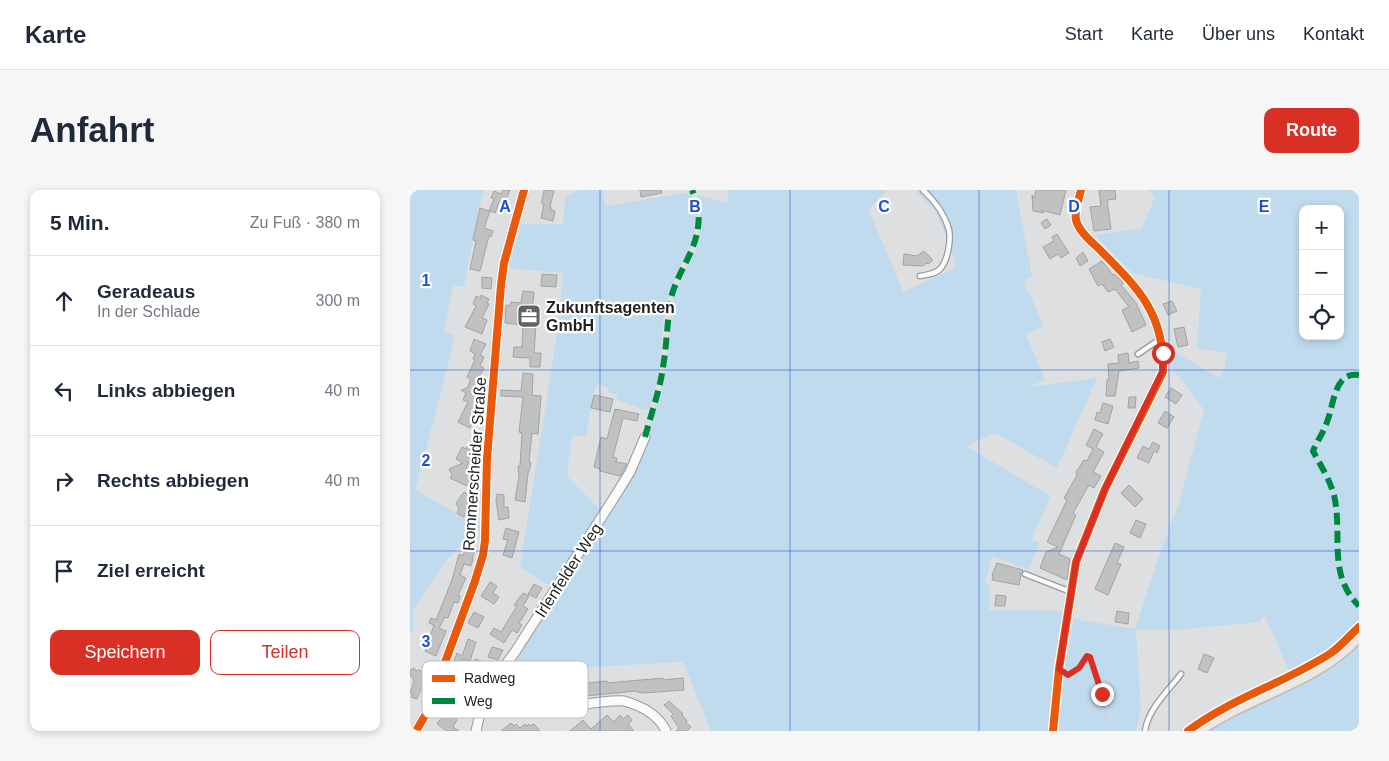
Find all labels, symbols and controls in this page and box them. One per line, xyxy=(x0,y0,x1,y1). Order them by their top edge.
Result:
text: Karte xyxy=(25,21,86,48)
text: Start xyxy=(1065,24,1103,44)
text: Karte xyxy=(1131,24,1174,44)
text: Über uns xyxy=(1202,24,1275,44)
text: Kontakt xyxy=(1303,24,1364,44)
button: Route xyxy=(1264,108,1359,153)
text: Anfahrt xyxy=(30,110,154,149)
text: A xyxy=(499,198,511,215)
text: B xyxy=(689,198,701,215)
text: C xyxy=(878,198,890,215)
text: D xyxy=(1068,198,1080,215)
text: E xyxy=(1259,198,1270,215)
map controls xyxy=(1299,205,1344,340)
button: + xyxy=(1299,205,1344,250)
text: 5 Min. xyxy=(50,211,110,234)
text: Zu Fuß · 380 m xyxy=(250,214,360,231)
button: − xyxy=(1299,250,1344,295)
text: 1 xyxy=(422,272,431,289)
text: Geradeaus xyxy=(97,281,195,302)
icon: ahead xyxy=(50,287,78,315)
text: 300 m xyxy=(316,292,360,309)
button: locate xyxy=(1299,295,1344,340)
place label: Zukunftsagenten GmbH xyxy=(546,299,675,334)
text: In der Schlade xyxy=(97,303,200,320)
office icon: Zukunftsagenten GmbH xyxy=(516,303,542,329)
route start xyxy=(1152,342,1175,365)
street label: Rommerscheider Straße xyxy=(460,376,489,552)
icon: left xyxy=(50,377,78,405)
text: Links abbiegen xyxy=(97,380,235,401)
text: 40 m xyxy=(324,382,360,399)
text: 2 xyxy=(422,452,431,469)
icon: right xyxy=(50,467,78,495)
text: Rechts abbiegen xyxy=(97,470,249,491)
text: 40 m xyxy=(324,472,360,489)
street label: Irlenfelder Weg xyxy=(532,520,605,620)
icon: arrive xyxy=(50,557,78,585)
text: Ziel erreicht xyxy=(97,560,205,581)
button: Speichern xyxy=(50,630,200,675)
button: Teilen xyxy=(210,630,360,675)
text: 3 xyxy=(422,633,431,650)
legend xyxy=(422,661,588,718)
text: Radweg xyxy=(464,670,515,686)
route end xyxy=(1091,683,1114,706)
text: Weg xyxy=(464,693,493,709)

